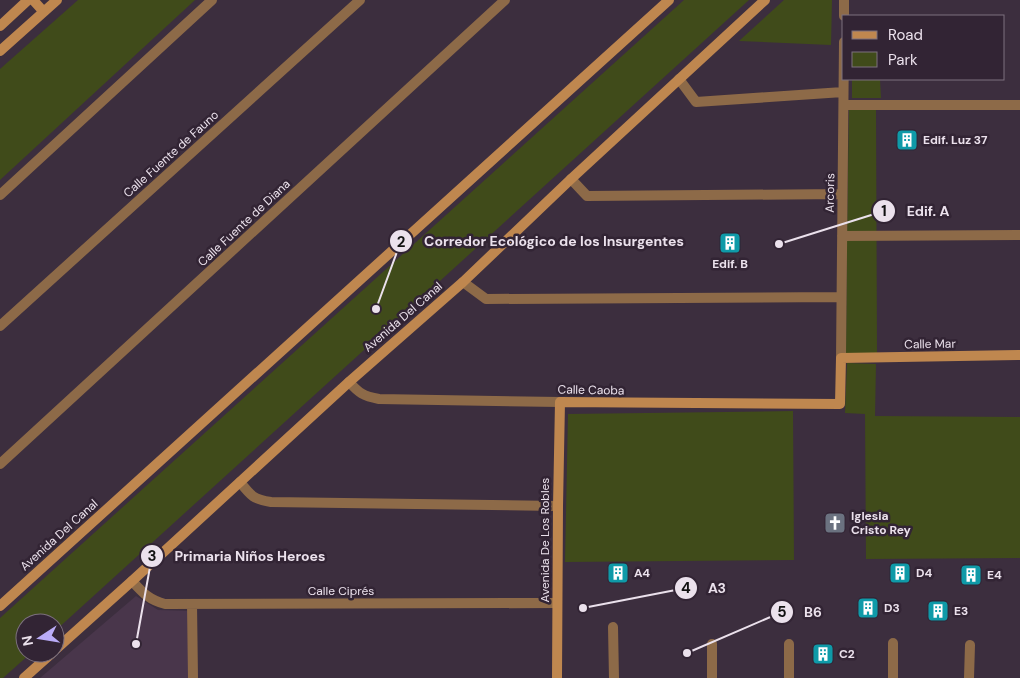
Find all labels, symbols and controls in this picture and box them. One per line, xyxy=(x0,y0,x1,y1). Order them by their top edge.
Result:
legend xyxy=(842,15,1005,80)
text: Road xyxy=(888,25,923,45)
text: Park xyxy=(888,50,918,70)
street label: Calle Fuente de Fauno xyxy=(120,107,222,201)
building icon: Edif. Luz 37 xyxy=(895,128,919,152)
place label: Edif. Luz 37 xyxy=(923,132,988,148)
street label: Arcoris xyxy=(822,173,838,213)
street label: Calle Fuente de Diana xyxy=(194,176,294,270)
callout: Edif. A xyxy=(872,196,959,225)
text: 1 xyxy=(881,201,887,221)
text: Edif. A xyxy=(907,202,949,220)
callout: Corredor Ecológico de los Insurgentes xyxy=(389,227,694,256)
building icon: Edif. B xyxy=(718,231,742,255)
text: 2 xyxy=(397,232,406,252)
text: Corredor Ecológico de los Insurgentes xyxy=(424,232,684,250)
place label: Edif. B xyxy=(712,256,748,272)
street label: Avenida Del Canal xyxy=(360,278,446,356)
street label: Calle Mar xyxy=(904,336,956,352)
street label: Calle Caoba xyxy=(557,381,625,399)
street label: Avenida De Los Robles xyxy=(537,478,553,602)
street label: Avenida Del Canal xyxy=(17,496,101,574)
place label: Iglesia Cristo Rey xyxy=(851,508,912,538)
church icon: Iglesia Cristo Rey xyxy=(823,511,847,535)
callout: Primaria Niños Heroes xyxy=(140,542,336,571)
text: 3 xyxy=(147,546,157,566)
text: Primaria Niños Heroes xyxy=(174,547,326,565)
building icon: A4 xyxy=(606,561,630,585)
building icon: D4 xyxy=(888,561,912,585)
building icon: E4 xyxy=(959,563,983,587)
place label: A4 xyxy=(634,565,650,581)
place label: D4 xyxy=(916,565,932,581)
place label: E4 xyxy=(987,567,1002,583)
callout: A3 xyxy=(673,574,736,603)
text: 4 xyxy=(681,578,691,598)
text: A3 xyxy=(708,579,726,597)
street label: Calle Ciprés xyxy=(308,583,374,599)
building icon: D3 xyxy=(856,596,880,620)
callout: B6 xyxy=(770,598,832,627)
building icon: E3 xyxy=(926,599,950,623)
place label: D3 xyxy=(884,600,900,616)
text: 5 xyxy=(777,602,787,622)
text: B6 xyxy=(804,603,822,621)
place label: E3 xyxy=(954,603,968,619)
north arrow xyxy=(15,613,65,663)
text: N xyxy=(17,634,37,648)
building icon: C2 xyxy=(811,642,835,666)
place label: C2 xyxy=(839,646,855,662)

